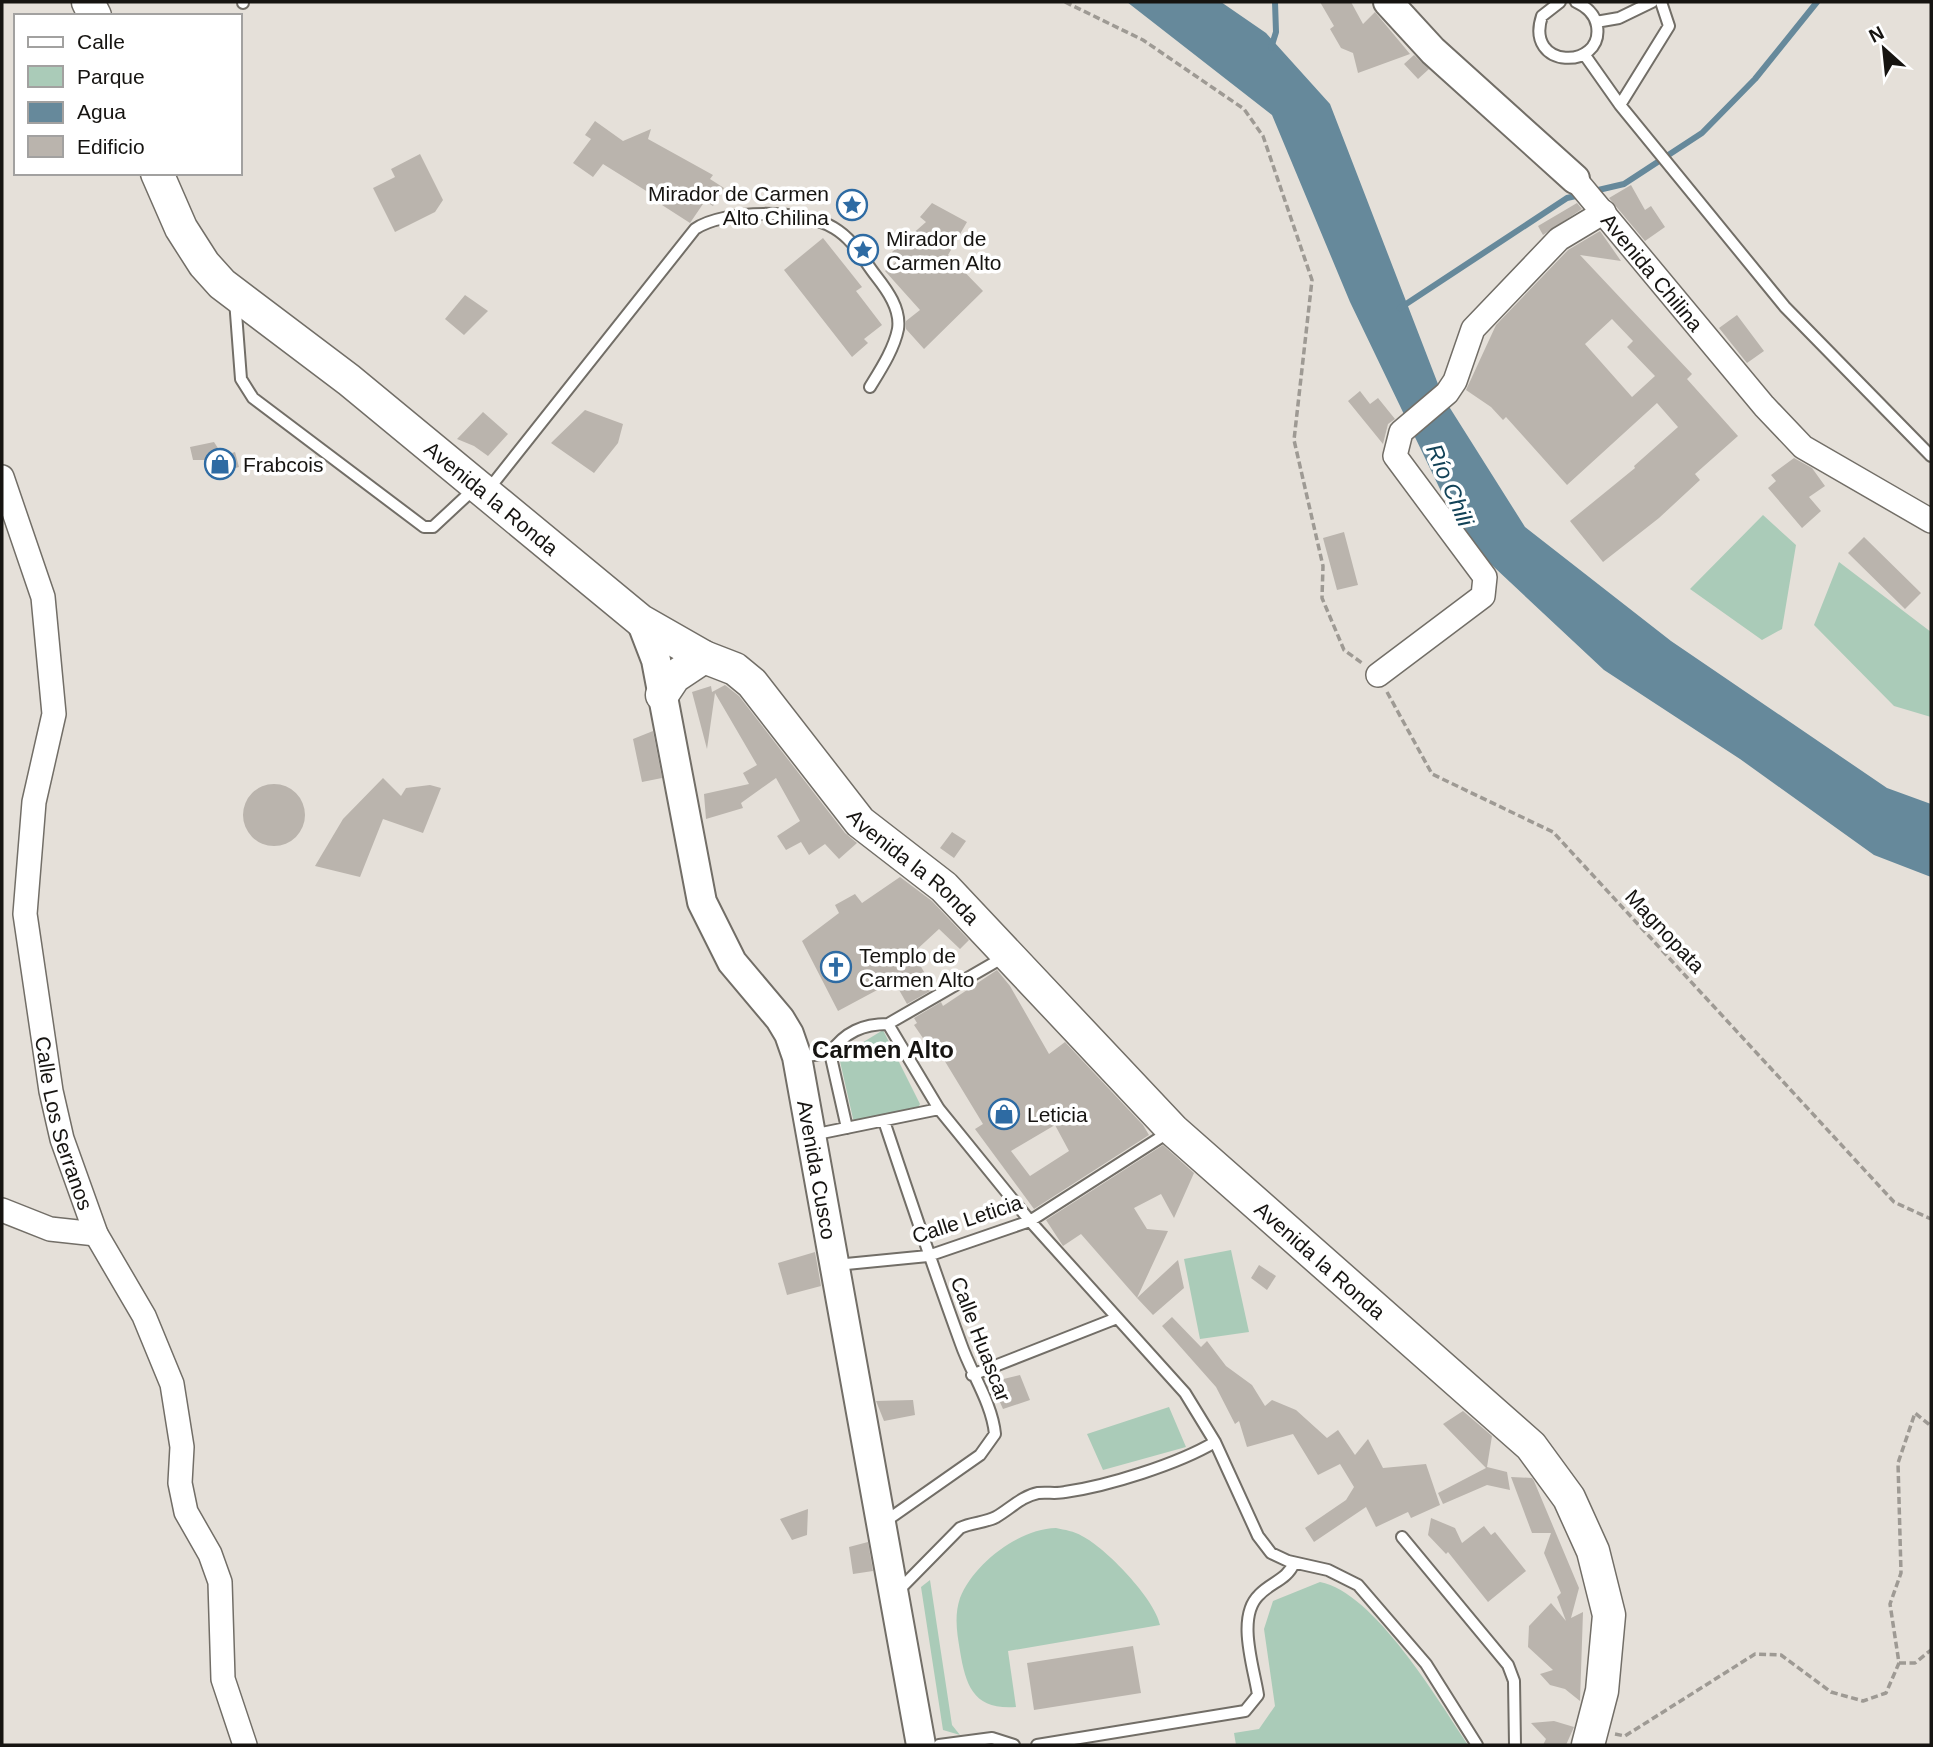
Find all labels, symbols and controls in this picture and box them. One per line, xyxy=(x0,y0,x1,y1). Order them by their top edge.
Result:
legend xyxy=(14,14,242,175)
north arrow xyxy=(1849,14,1919,84)
text: N xyxy=(1866,22,1887,47)
text: Calle xyxy=(77,30,125,53)
text: Parque xyxy=(77,65,145,88)
text: Agua xyxy=(77,100,126,123)
text: Edificio xyxy=(77,135,145,158)
place label: Mirador de Carmen Alto Chilina xyxy=(648,182,829,229)
place icon: Mirador de Carmen Alto Chilina xyxy=(835,188,869,222)
street label: Avenida Chilina xyxy=(1597,209,1708,336)
place label: Mirador de Carmen Alto xyxy=(886,227,1002,274)
place icon: Mirador de Carmen Alto xyxy=(846,233,880,267)
street label: Avenida la Ronda xyxy=(421,436,563,560)
water label: Río Chili xyxy=(1421,440,1479,531)
shop icon: Frabcois xyxy=(203,447,237,481)
place label: Frabcois xyxy=(243,453,324,476)
street label: Avenida la Ronda xyxy=(843,805,984,929)
street label: Magnopata xyxy=(1621,885,1709,977)
place label: Templo de Carmen Alto xyxy=(859,944,975,991)
church icon: Templo de Carmen Alto xyxy=(819,950,853,984)
street label: Calle Los Serranos xyxy=(32,1035,98,1213)
district label: Carmen Alto xyxy=(812,1036,954,1063)
shop icon: Leticia xyxy=(987,1097,1021,1131)
street label: Avenida Cusco xyxy=(793,1098,841,1241)
place label: Leticia xyxy=(1027,1103,1088,1126)
street label: Calle Leticia xyxy=(909,1190,1025,1248)
street label: Avenida la Ronda xyxy=(1251,1197,1390,1324)
street label: Calle Huascar xyxy=(947,1273,1015,1405)

